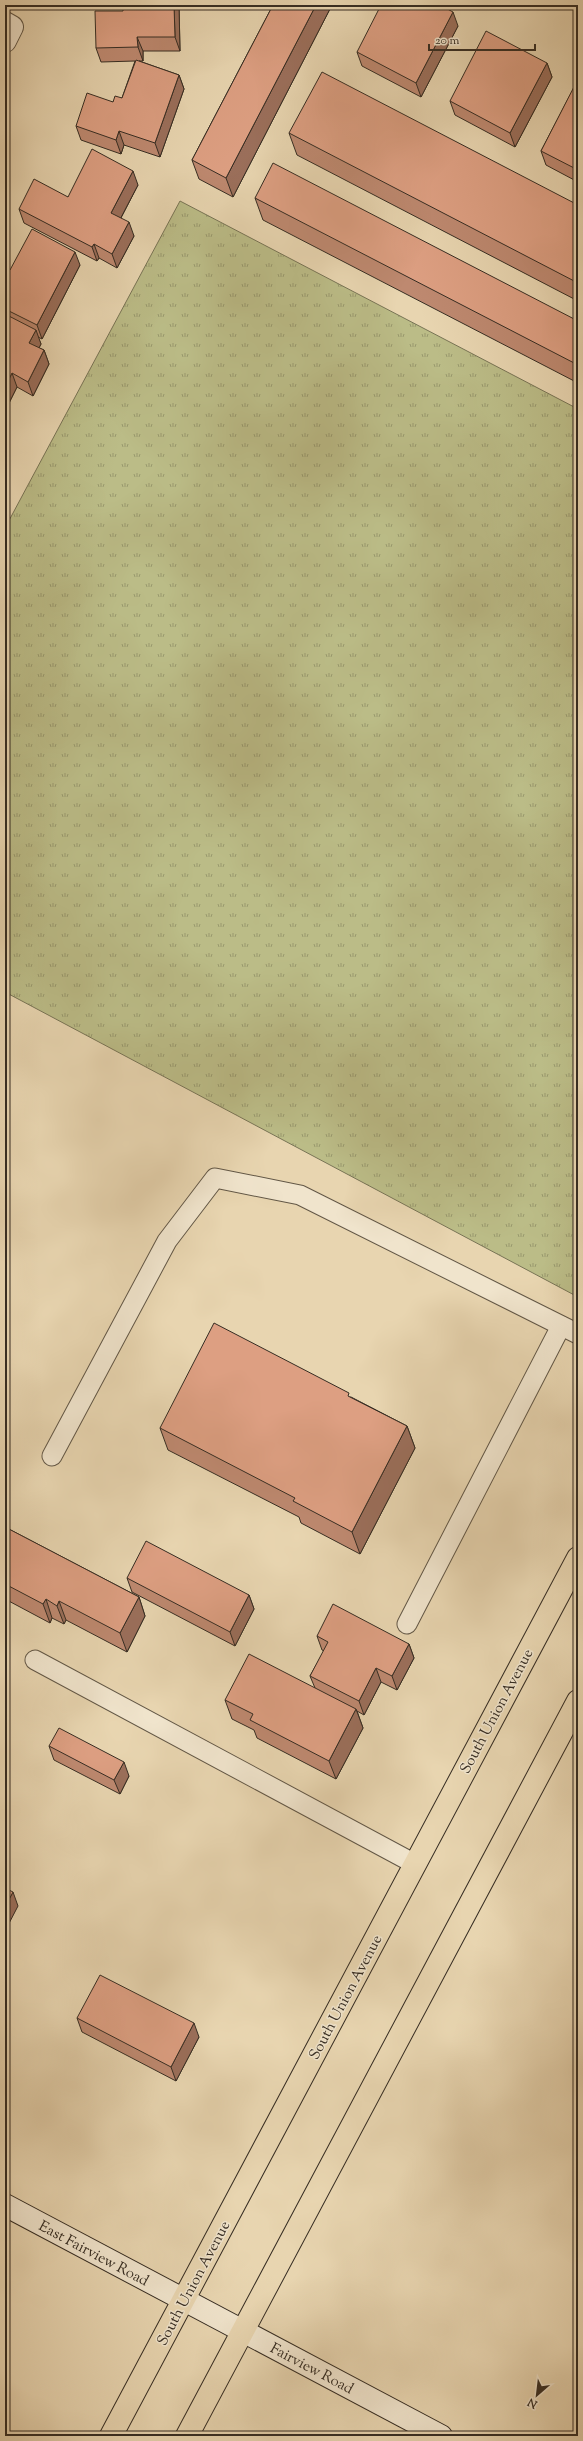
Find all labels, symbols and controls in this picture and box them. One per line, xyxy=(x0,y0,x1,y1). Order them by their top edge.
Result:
scale bar xyxy=(429,26,535,52)
text: 20 m xyxy=(435,32,460,50)
street label: South Union Avenue xyxy=(456,1646,539,1778)
street label: South Union Avenue xyxy=(305,1932,388,2064)
street label: East Fairview Road xyxy=(35,2216,153,2292)
street label: South Union Avenue xyxy=(153,2218,236,2350)
street label: Fairview Road xyxy=(266,2339,357,2400)
north arrow xyxy=(517,2375,557,2415)
text: N xyxy=(525,2394,541,2413)

